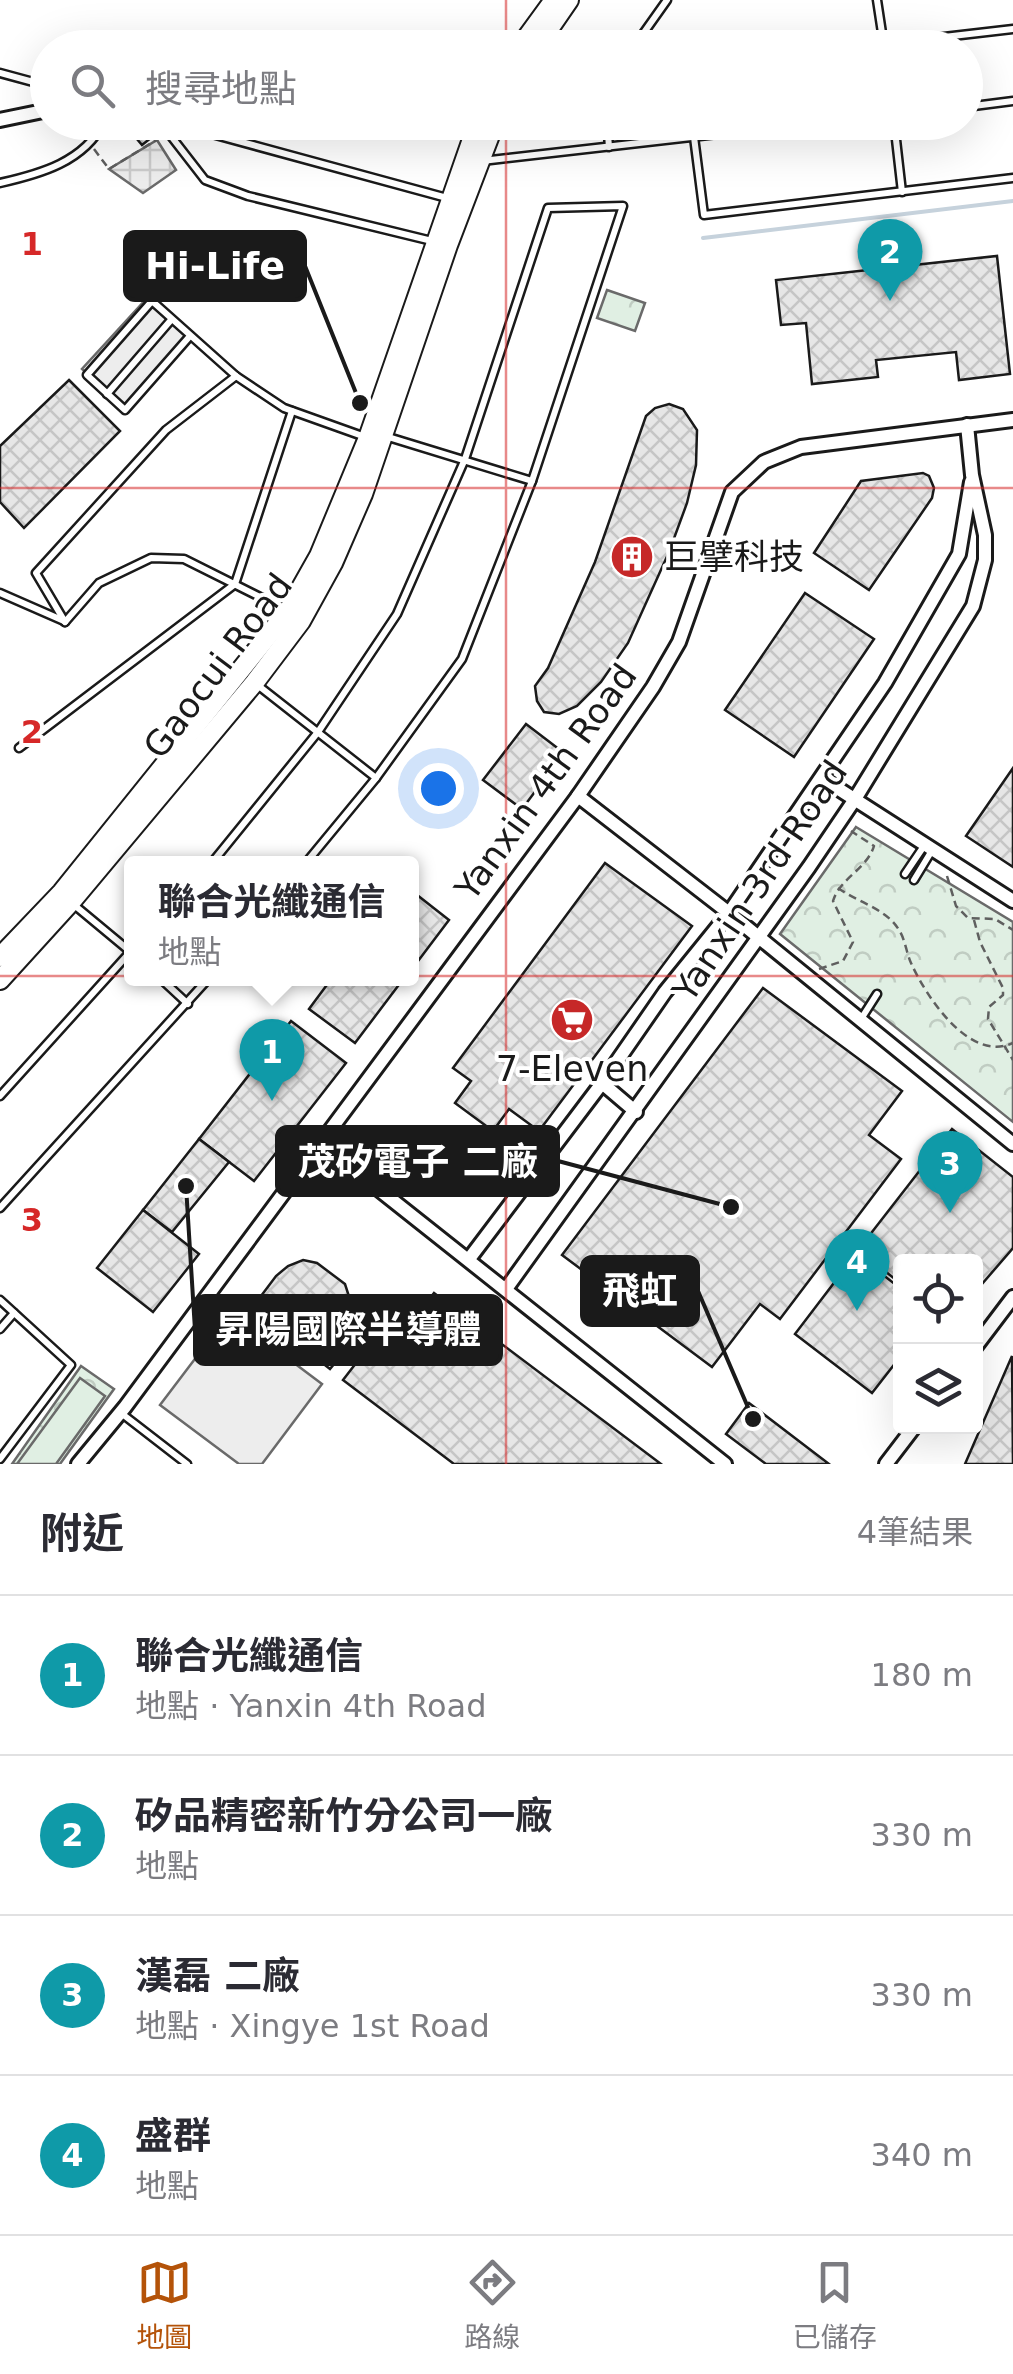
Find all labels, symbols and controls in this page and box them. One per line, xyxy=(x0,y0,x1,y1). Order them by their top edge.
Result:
search box xyxy=(30,30,983,140)
icon: search xyxy=(65,58,120,113)
text: 搜尋地點 xyxy=(145,67,297,111)
pin: 2 xyxy=(858,218,922,301)
text: 1 xyxy=(21,225,43,263)
callout: Hi-Life xyxy=(125,232,305,300)
text: Hi-Life xyxy=(145,244,285,288)
building icon: 巨擘科技 xyxy=(609,534,655,580)
place label: 巨擘科技 xyxy=(664,537,804,577)
street label: Gaocui Road xyxy=(136,566,300,766)
street label: Yanxin 4th Road xyxy=(447,657,645,908)
text: 2 xyxy=(21,713,43,751)
street label: Yanxin 3rd Road xyxy=(664,753,855,1010)
your location xyxy=(413,763,464,814)
popup xyxy=(124,856,419,986)
text: 聯合光纖通信 xyxy=(157,880,386,924)
text: 地點 xyxy=(157,933,222,971)
supermarket icon: 7-Eleven xyxy=(549,997,595,1043)
pin: 1 xyxy=(240,1018,304,1101)
place label: 7-Eleven xyxy=(496,1049,648,1089)
callout: 茂矽電子 二廠 xyxy=(277,1127,558,1195)
pin: 3 xyxy=(918,1130,982,1213)
text: 茂矽電子 二廠 xyxy=(297,1140,539,1184)
text: 3 xyxy=(21,1201,43,1239)
pin: 4 xyxy=(824,1228,890,1311)
map controls xyxy=(893,1254,983,1434)
button: locate xyxy=(893,1254,983,1344)
callout: 飛虹 xyxy=(582,1257,698,1325)
text: 飛虹 xyxy=(602,1269,678,1313)
callout: 昇陽國際半導體 xyxy=(195,1296,501,1364)
text: 昇陽國際半導體 xyxy=(215,1308,481,1352)
button: layers xyxy=(893,1344,983,1434)
text: 附近 xyxy=(40,1509,124,1558)
text: 4筆結果 xyxy=(857,1513,973,1551)
text: 聯合光纖通信 xyxy=(135,1634,363,1678)
text: 1 xyxy=(61,1656,84,1694)
text: 180 m xyxy=(871,1656,973,1694)
text: 地點 · Yanxin 4th Road xyxy=(135,1687,487,1725)
text: 矽品精密新竹分公司一廠 xyxy=(135,1794,553,1838)
text: 2 xyxy=(61,1816,84,1854)
text: 330 m xyxy=(871,1816,973,1854)
text: 地點 xyxy=(135,1847,199,1885)
text: 漢磊 二廠 xyxy=(135,1954,300,1998)
text: 3 xyxy=(61,1976,84,2014)
text: 330 m xyxy=(871,1976,973,2014)
text: 地點 · Xingye 1st Road xyxy=(135,2007,490,2045)
text: 盛群 xyxy=(135,2114,211,2158)
text: 4 xyxy=(61,2136,84,2174)
text: 340 m xyxy=(871,2136,973,2174)
text: 地點 xyxy=(135,2167,199,2205)
tab: 地圖 xyxy=(136,2255,192,2355)
tab: 路線 xyxy=(464,2255,521,2355)
tab: 已儲存 xyxy=(793,2255,877,2355)

